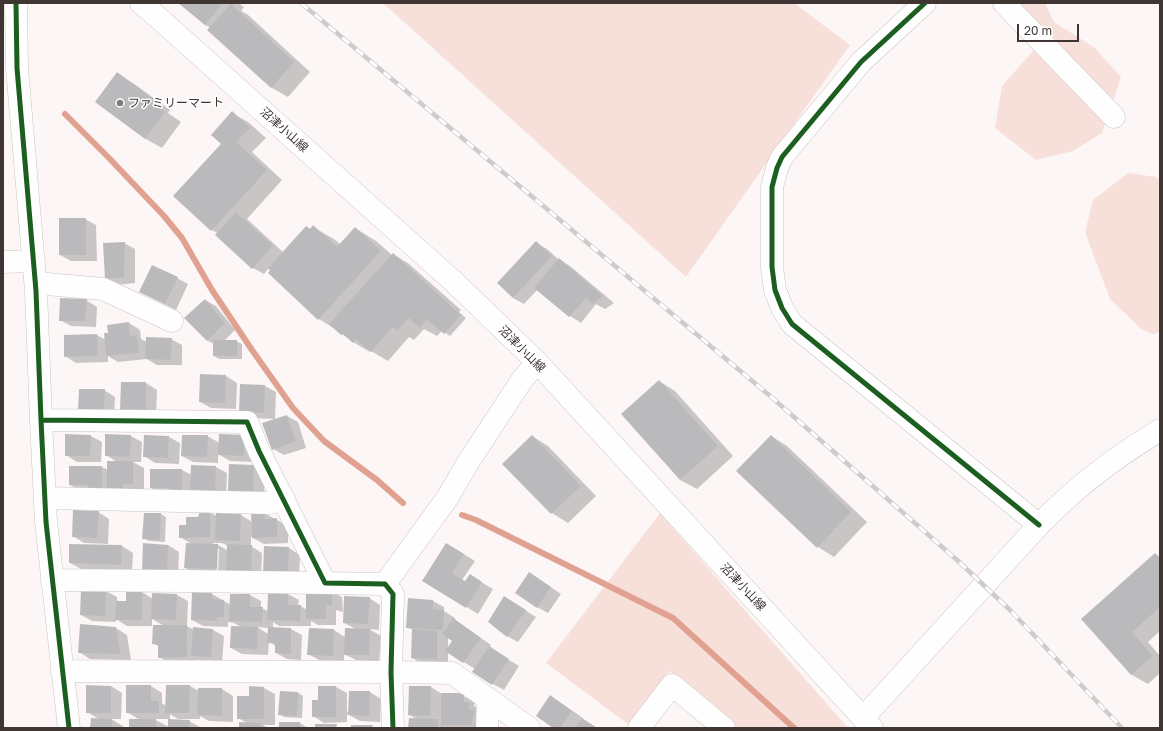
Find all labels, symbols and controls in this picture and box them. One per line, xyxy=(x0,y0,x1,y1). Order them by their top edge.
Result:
scale bar xyxy=(1019,16,1081,42)
text: 20 m xyxy=(1024,23,1052,38)
place label: ファミリーマート xyxy=(128,96,224,110)
marker: ファミリーマート xyxy=(115,98,125,108)
street label: 沼津小山線 xyxy=(257,105,311,155)
street label: 沼津小山線 xyxy=(496,323,548,375)
street label: 沼津小山線 xyxy=(717,560,769,614)

